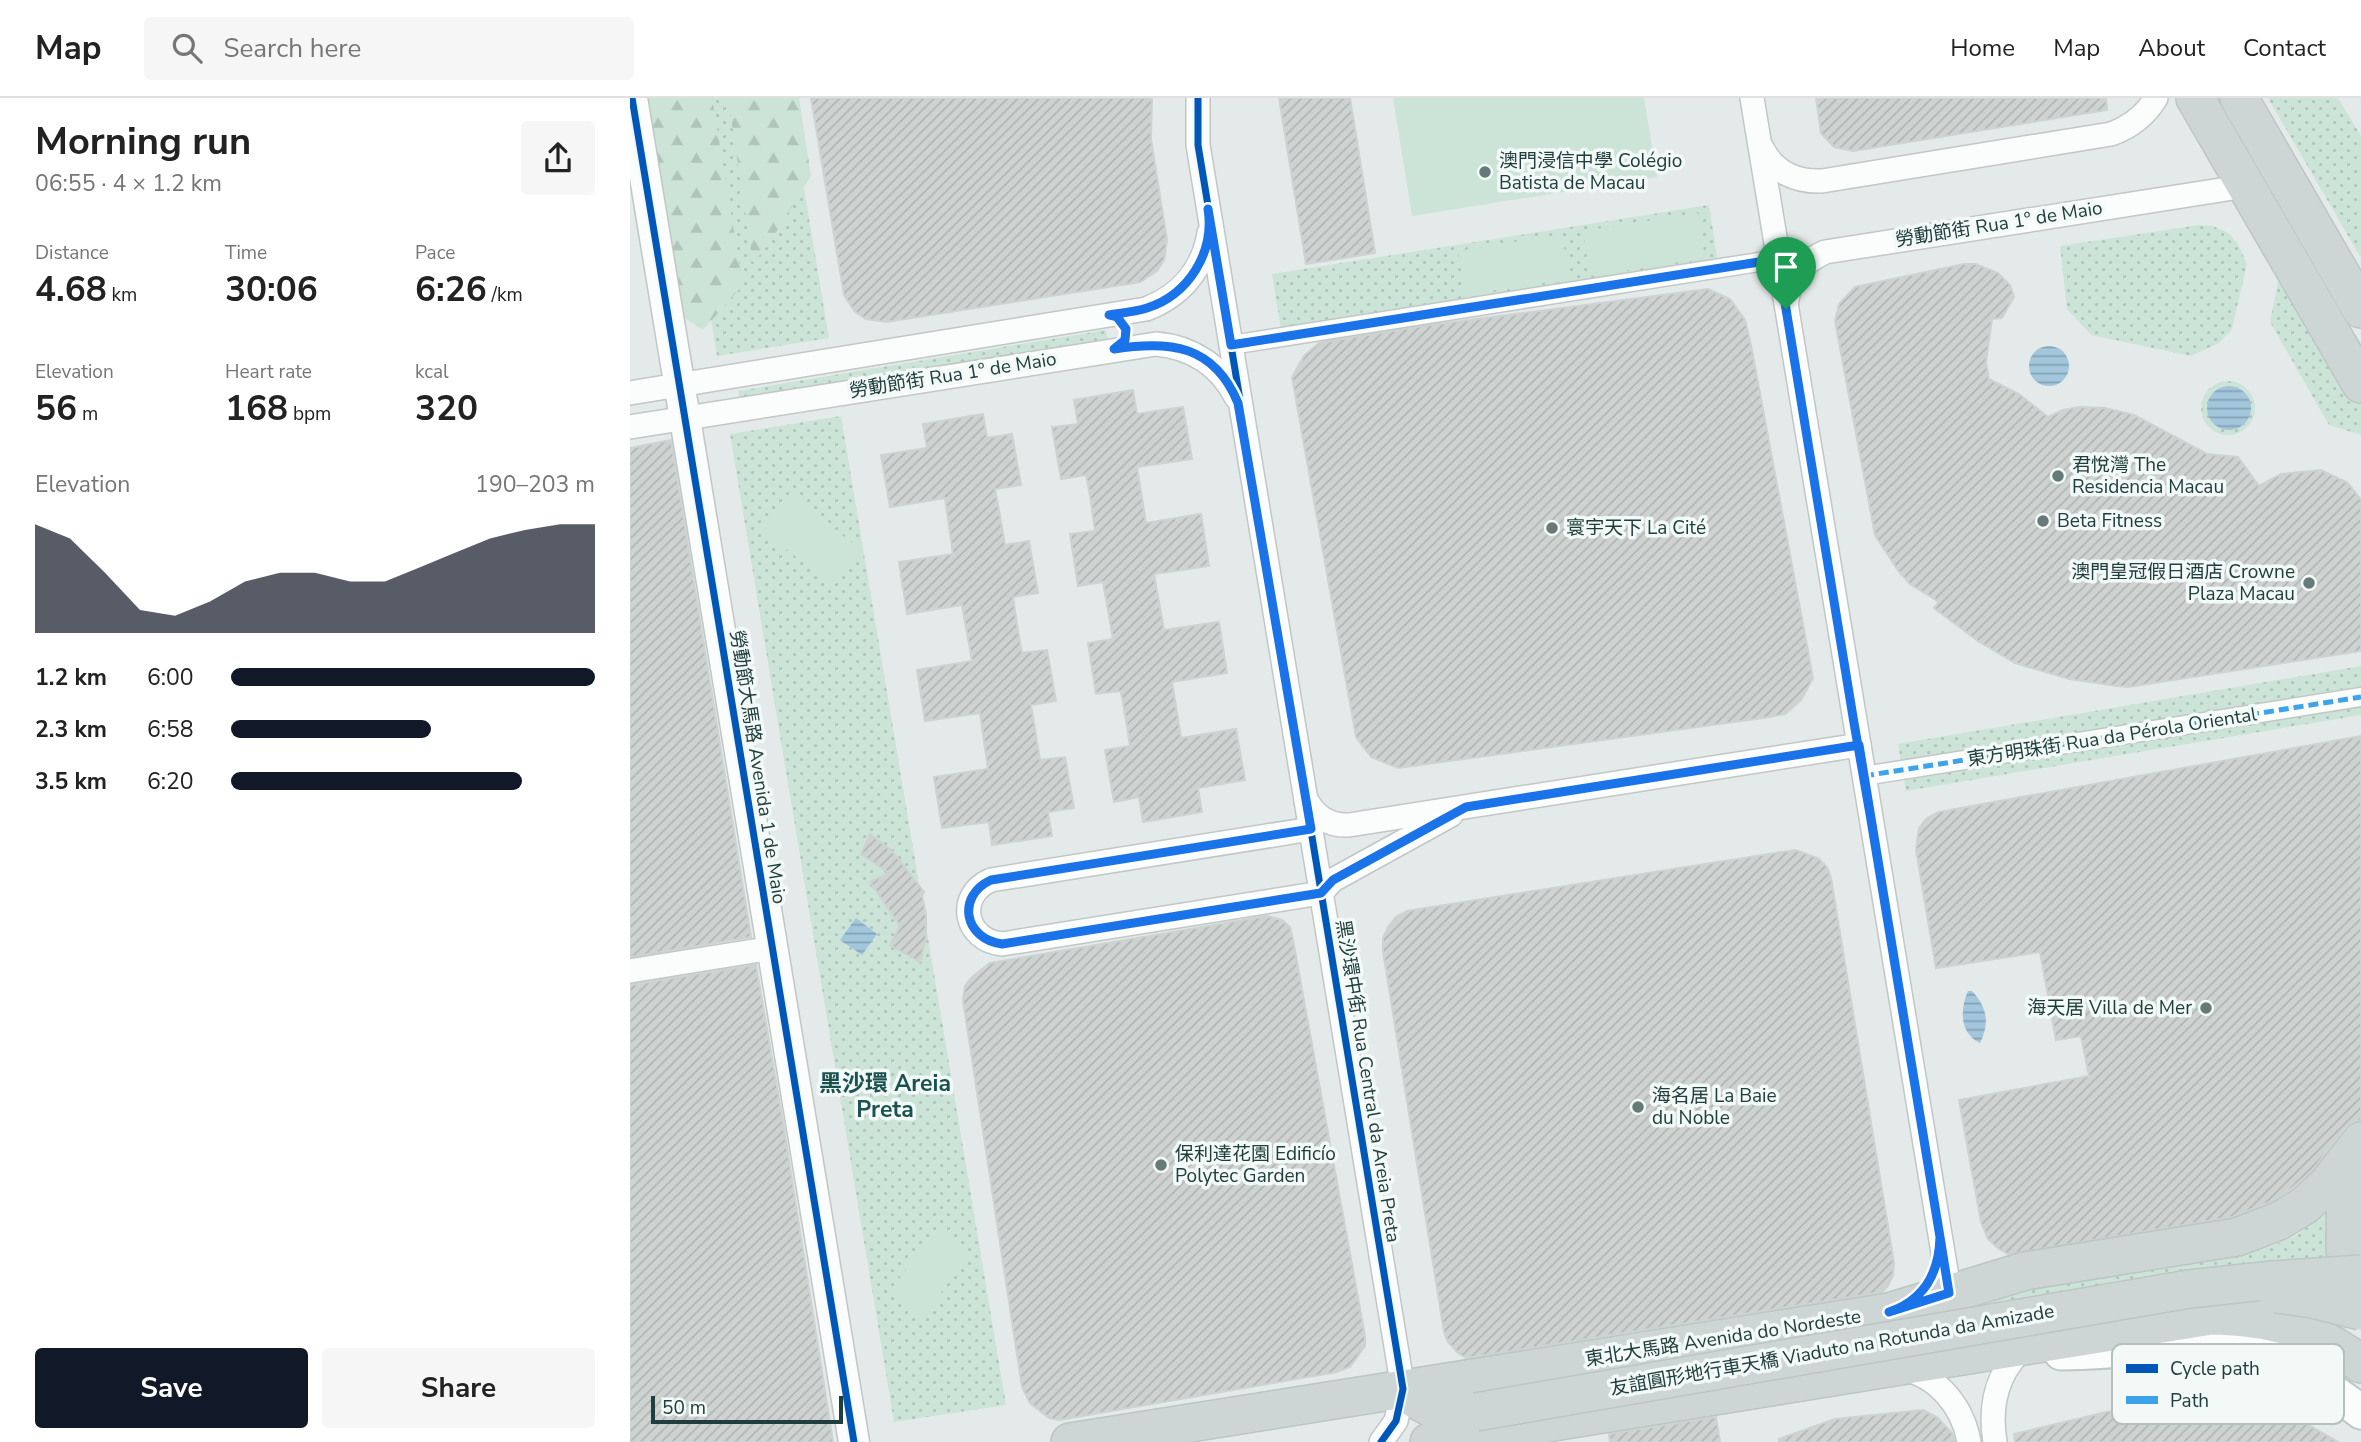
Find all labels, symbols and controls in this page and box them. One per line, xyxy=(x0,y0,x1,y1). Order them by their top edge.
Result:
search box xyxy=(144,17,634,80)
text: Map xyxy=(35,26,102,71)
icon: search xyxy=(168,29,206,67)
text: Search here xyxy=(224,31,361,66)
text: Home xyxy=(1950,32,2015,64)
text: Map xyxy=(2053,32,2100,64)
text: About xyxy=(2138,32,2205,64)
text: Contact xyxy=(2243,32,2326,64)
text: Morning run xyxy=(35,116,251,167)
button: share xyxy=(521,121,595,195)
place label: 澳門浸信中學 Colégio Batista de Macau xyxy=(1499,148,1682,196)
marker: 澳門浸信中學 Colégio Batista de Macau xyxy=(1477,164,1493,180)
text: 06:55 · 4 × 1.2 km xyxy=(35,168,222,199)
street label: 勞動節街 Rua 1º de Maio xyxy=(1894,195,2104,253)
pin xyxy=(1756,237,1816,309)
text: Distance xyxy=(35,240,109,266)
text: Time xyxy=(225,240,267,266)
text: Pace xyxy=(415,240,455,266)
icon: arrive xyxy=(1767,248,1805,286)
text: 4.68 xyxy=(35,266,107,313)
text: 30:06 xyxy=(225,266,318,313)
text: 6:26 xyxy=(415,266,487,313)
text: km xyxy=(107,282,137,308)
text: /km xyxy=(487,282,523,308)
street label: 勞動節街 Rua 1º de Maio xyxy=(848,346,1058,404)
text: Elevation xyxy=(35,359,114,385)
text: Heart rate xyxy=(225,359,312,385)
text: kcal xyxy=(415,359,449,385)
text: 56 xyxy=(35,385,77,432)
text: 168 xyxy=(225,385,288,432)
text: 320 xyxy=(415,385,478,432)
text: m xyxy=(77,401,98,427)
text: bpm xyxy=(288,401,331,427)
place label: 君悅灣 The Residencia Macau xyxy=(2072,452,2224,500)
marker: 君悅灣 The Residencia Macau xyxy=(2050,468,2066,484)
text: Elevation xyxy=(35,469,130,500)
text: 190–203 m xyxy=(475,469,595,500)
place label: Beta Fitness xyxy=(2057,508,2162,534)
marker: Beta Fitness xyxy=(2035,513,2051,529)
place label: 寰宇天下 La Cité xyxy=(1566,515,1706,541)
marker: 寰宇天下 La Cité xyxy=(1544,520,1560,536)
place label: 澳門皇冠假日酒店 Crowne Plaza Macau xyxy=(2071,559,2295,607)
marker: 澳門皇冠假日酒店 Crowne Plaza Macau xyxy=(2301,575,2317,591)
street label: 勞動節大馬路 Avenida 1 de Maio xyxy=(724,628,792,906)
text: 1.2 km xyxy=(35,662,107,693)
text: 6:00 xyxy=(147,662,194,693)
street label: 東方明珠街 Rua da Pérola Oriental xyxy=(1965,701,2259,773)
text: 2.3 km xyxy=(35,714,107,745)
text: 6:58 xyxy=(147,714,194,745)
text: 3.5 km xyxy=(35,766,107,797)
text: 6:20 xyxy=(147,766,194,797)
street label: 黑沙環中街 Rua Central da Areia Preta xyxy=(1330,918,1406,1244)
place label: 海天居 Villa de Mer xyxy=(2027,995,2192,1021)
marker: 海天居 Villa de Mer xyxy=(2198,1000,2214,1016)
district label: 黑沙環 Areia Preta xyxy=(819,1068,951,1125)
place label: 海名居 La Baie du Noble xyxy=(1652,1083,1777,1131)
marker: 海名居 La Baie du Noble xyxy=(1630,1099,1646,1115)
place label: 保利達花園 Edificío Polytec Garden xyxy=(1175,1141,1336,1189)
marker: 保利達花園 Edificío Polytec Garden xyxy=(1153,1157,1169,1173)
street label: 友誼圓形地行車天橋 Viaduto na Rotunda da Amizade xyxy=(1608,1298,2056,1402)
street label: 東北大馬路 Avenida do Nordeste xyxy=(1583,1303,1863,1373)
legend xyxy=(2112,1344,2344,1424)
button: Save xyxy=(35,1348,308,1428)
button: Share xyxy=(322,1348,595,1428)
text: Cycle path xyxy=(2170,1356,2260,1382)
text: Path xyxy=(2170,1388,2209,1414)
scale bar xyxy=(651,1393,844,1425)
text: 50 m xyxy=(662,1395,706,1421)

